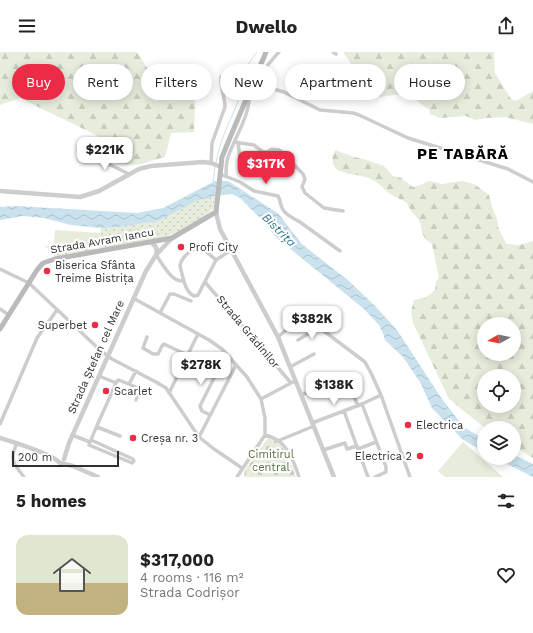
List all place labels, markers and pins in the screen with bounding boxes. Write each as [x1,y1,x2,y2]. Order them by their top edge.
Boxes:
pin: $221K [77,137,133,171]
pin: $317K [238,151,294,185]
place label: Profi City [189,241,239,254]
marker: Profi City [176,242,186,252]
place label: Biserica Sfânta Treime Bistrița [55,259,135,285]
marker: Biserica Sfânta Treime Bistrița [42,266,52,276]
pin: $382K [284,306,340,340]
place label: Superbet [38,319,87,332]
marker: Superbet [90,320,100,330]
pin: $278K [173,352,229,386]
pin: $138K [306,372,362,406]
place label: Scarlet [114,385,152,398]
marker: Scarlet [101,386,111,396]
place label: Electrica [416,419,463,432]
marker: Electrica [403,420,413,430]
place label: Creșa nr. 3 [141,432,198,445]
marker: Creșa nr. 3 [128,433,138,443]
place label: Electrica 2 [355,450,412,463]
marker: Electrica 2 [415,451,425,461]

